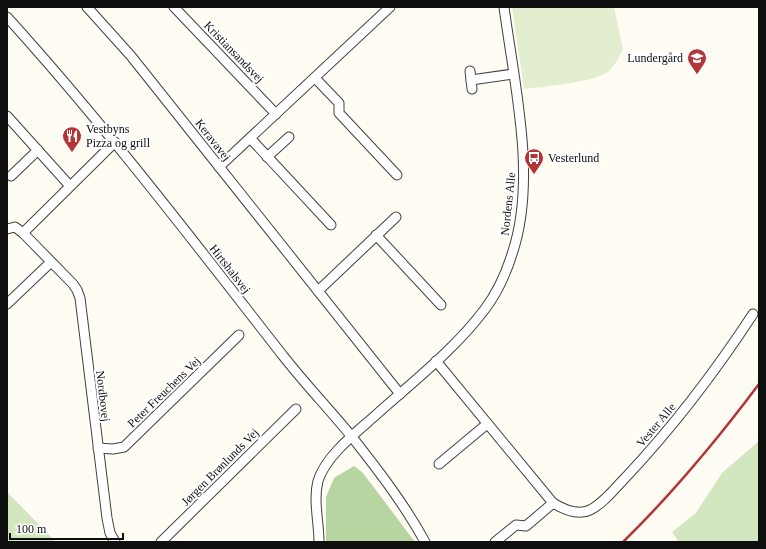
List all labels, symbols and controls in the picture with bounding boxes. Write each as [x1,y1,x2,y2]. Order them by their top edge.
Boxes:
street label: Kristiansandsvej [201,18,267,86]
school or university icon: Lundergård [686,47,708,75]
place label: Lundergård [627,51,683,65]
street label: Keravavej [192,116,234,164]
place label: Vestbyns Pizza og grill [86,122,151,150]
restaurant icon: Vestbyns Pizza og grill [61,125,83,153]
bus stop icon: Vesterlund [523,147,545,175]
place label: Vesterlund [548,151,599,165]
street label: Nordens Alle [498,172,518,236]
street label: Hirtshalsvej [207,242,253,296]
street label: Peter Freuchens Vej [125,354,203,430]
street label: Nordbovej [93,370,113,422]
street label: Vester Alle [634,400,678,450]
street label: Jørgen Brønlunds Vej [178,425,262,509]
scale bar [10,515,123,541]
text: 100 m [16,522,47,536]

